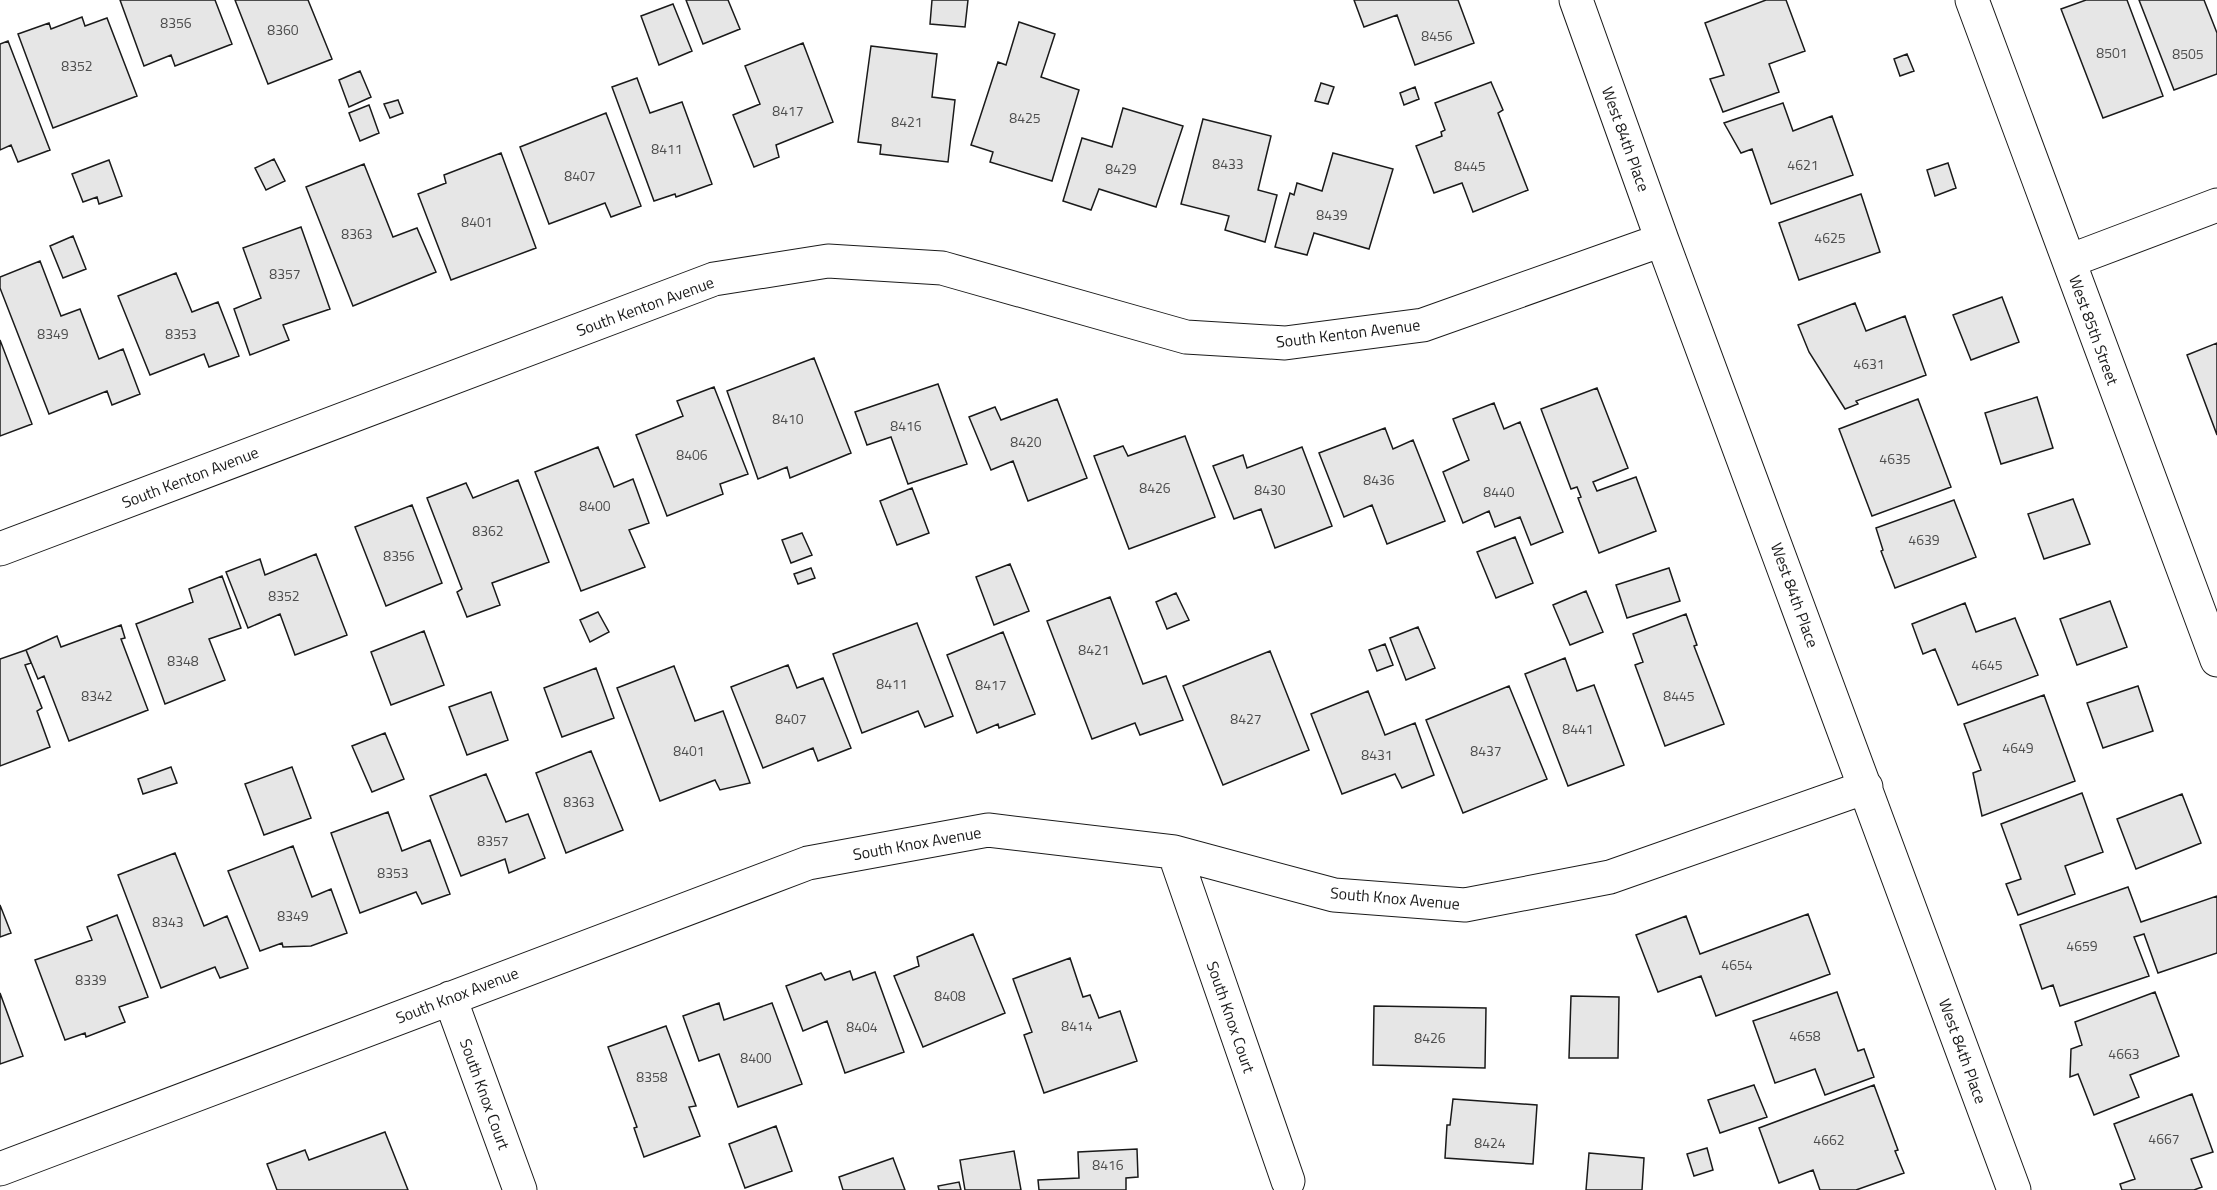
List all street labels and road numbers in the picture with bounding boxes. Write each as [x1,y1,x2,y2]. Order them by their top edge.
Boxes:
street label: West 84th Place [1596,83,1656,195]
street label: South Kenton Avenue [573,270,717,342]
street label: West 85th Street [2063,272,2125,389]
street label: South Kenton Avenue [1275,312,1421,354]
street label: South Kenton Avenue [118,440,262,514]
street label: West 84th Place [1765,539,1825,651]
street label: South Knox Avenue [851,820,983,866]
street label: South Knox Avenue [1329,880,1461,916]
street label: South Knox Court [1201,958,1261,1076]
street label: South Knox Avenue [392,960,522,1030]
street label: West 84th Place [1933,995,1993,1107]
street label: South Knox Court [454,1035,516,1153]

